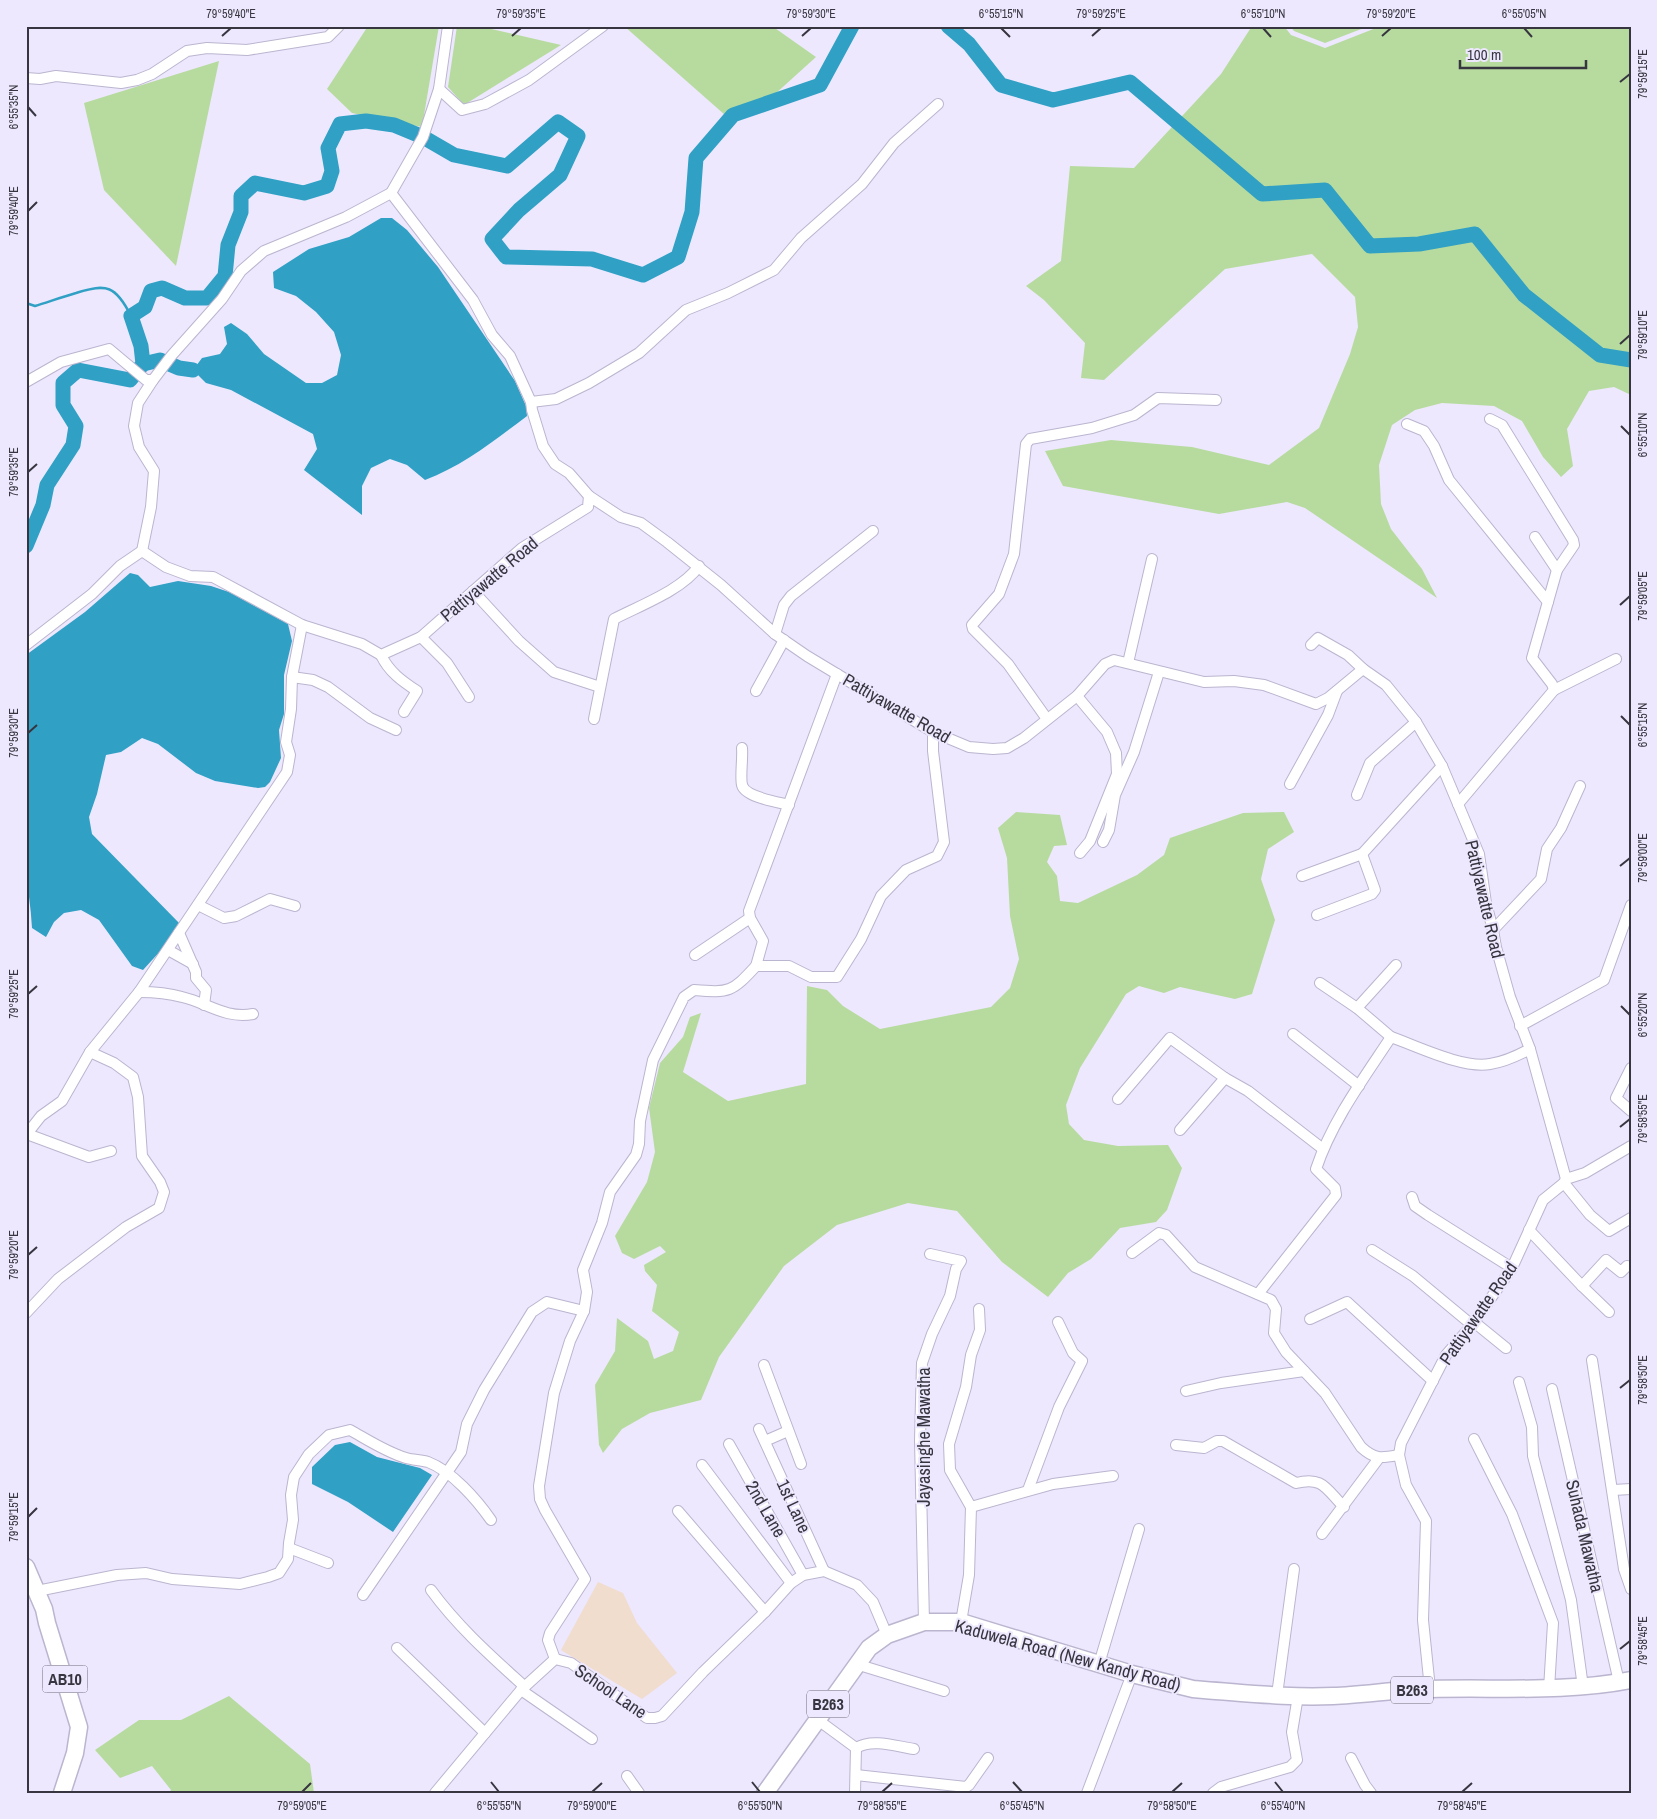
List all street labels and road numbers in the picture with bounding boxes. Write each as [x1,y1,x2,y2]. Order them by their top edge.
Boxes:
street label: Pattiyawatte Road [435,531,543,627]
street label: Pattiyawatte Road [839,667,955,749]
street label: Pattiyawatte Road [1459,837,1511,961]
street label: Pattiyawatte Road [1433,1256,1523,1370]
street label: Jayasinghe Mawatha [911,1367,936,1507]
street label: 1st Lane [771,1475,817,1537]
street label: 2nd Lane [740,1476,792,1542]
street label: Suhada Mawatha [1560,1477,1610,1595]
street label: Kaduwela Road (New Kandy Road) [952,1613,1184,1697]
street label: School Lane [570,1658,652,1724]
road number: AB10 [42,1666,88,1692]
road number: B263 [1391,1676,1433,1704]
road number: B263 [807,1690,849,1718]

